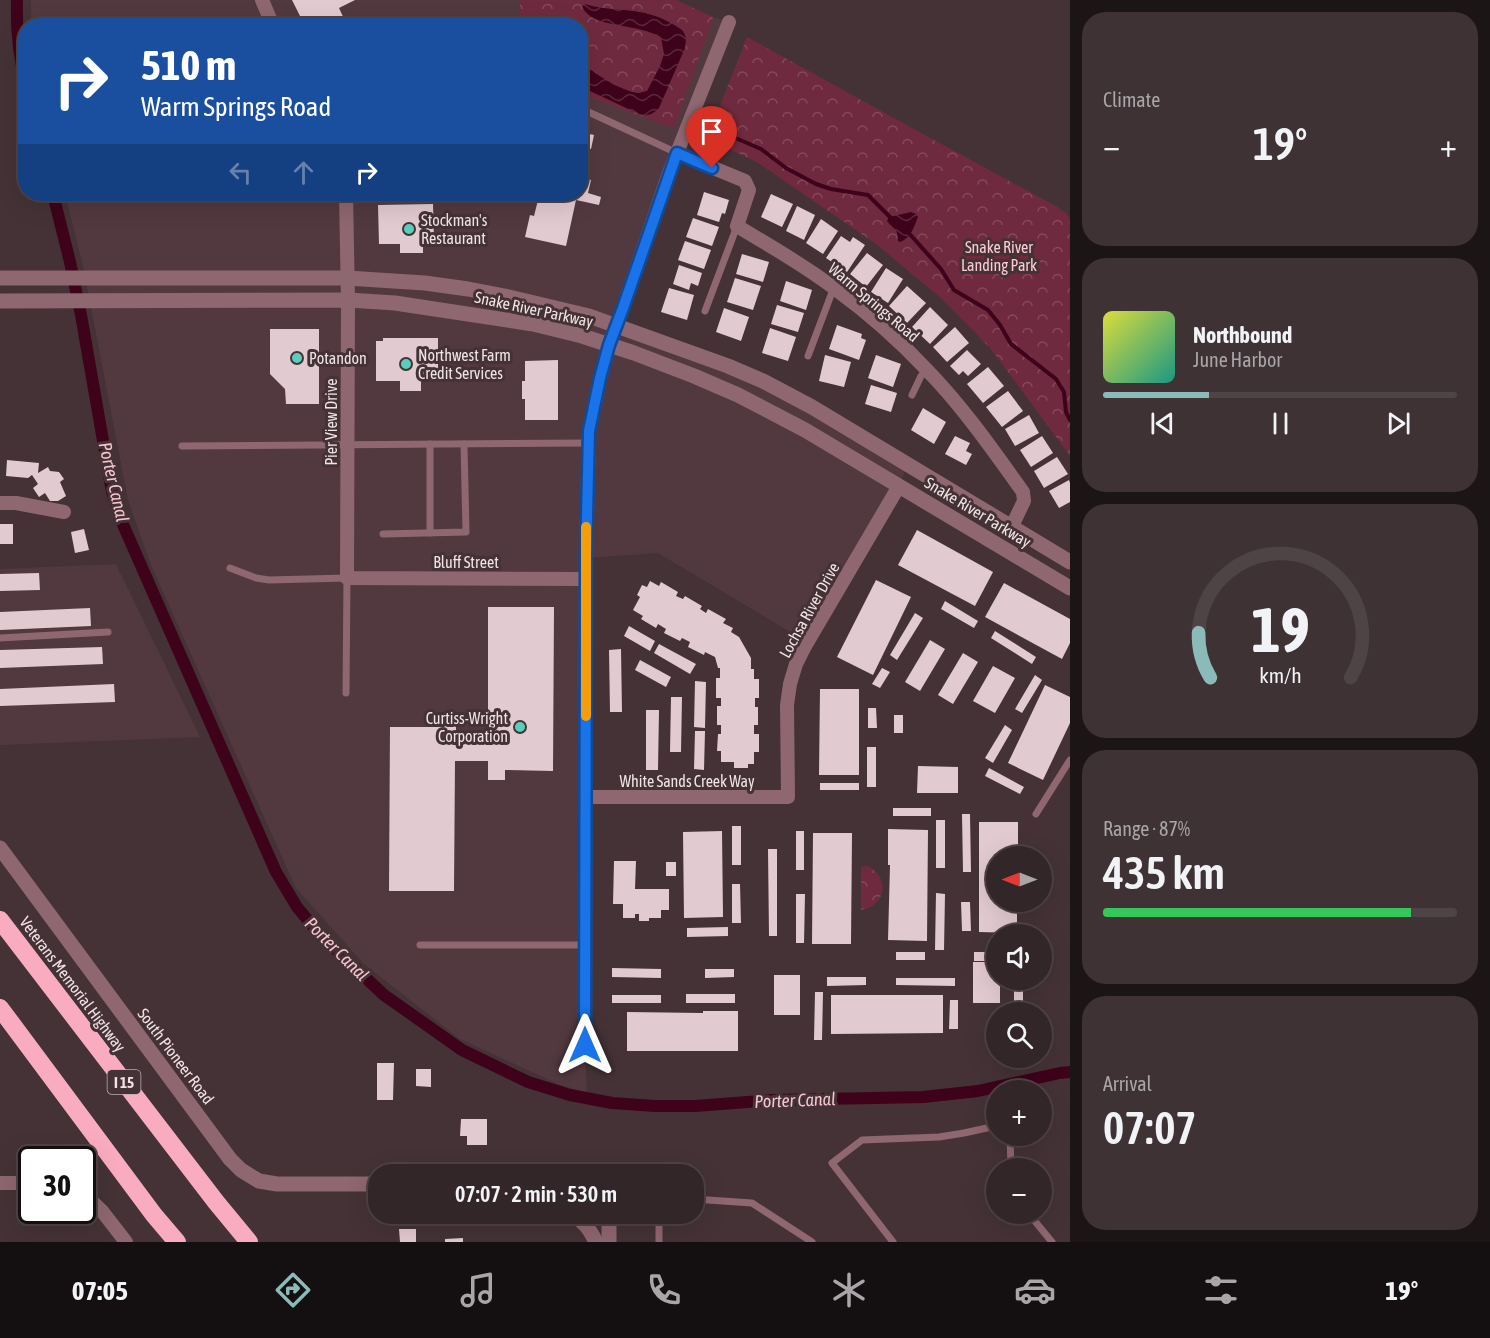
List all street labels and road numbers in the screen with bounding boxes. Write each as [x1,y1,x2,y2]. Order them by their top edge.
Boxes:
street label: Warm Springs Road [824,259,923,346]
street label: Snake River Parkway [473,288,595,331]
street label: Pier View Drive [322,379,340,465]
street label: Snake River Parkway [921,473,1035,552]
street label: Bluff Street [433,553,499,571]
street label: Lochsa River Drive [775,559,843,661]
street label: White Sands Creek Way [619,772,755,791]
street label: Veterans Memorial Highway [16,913,130,1056]
street label: South Pioneer Road [134,1005,218,1107]
road number: I 15 [108,1070,140,1094]

